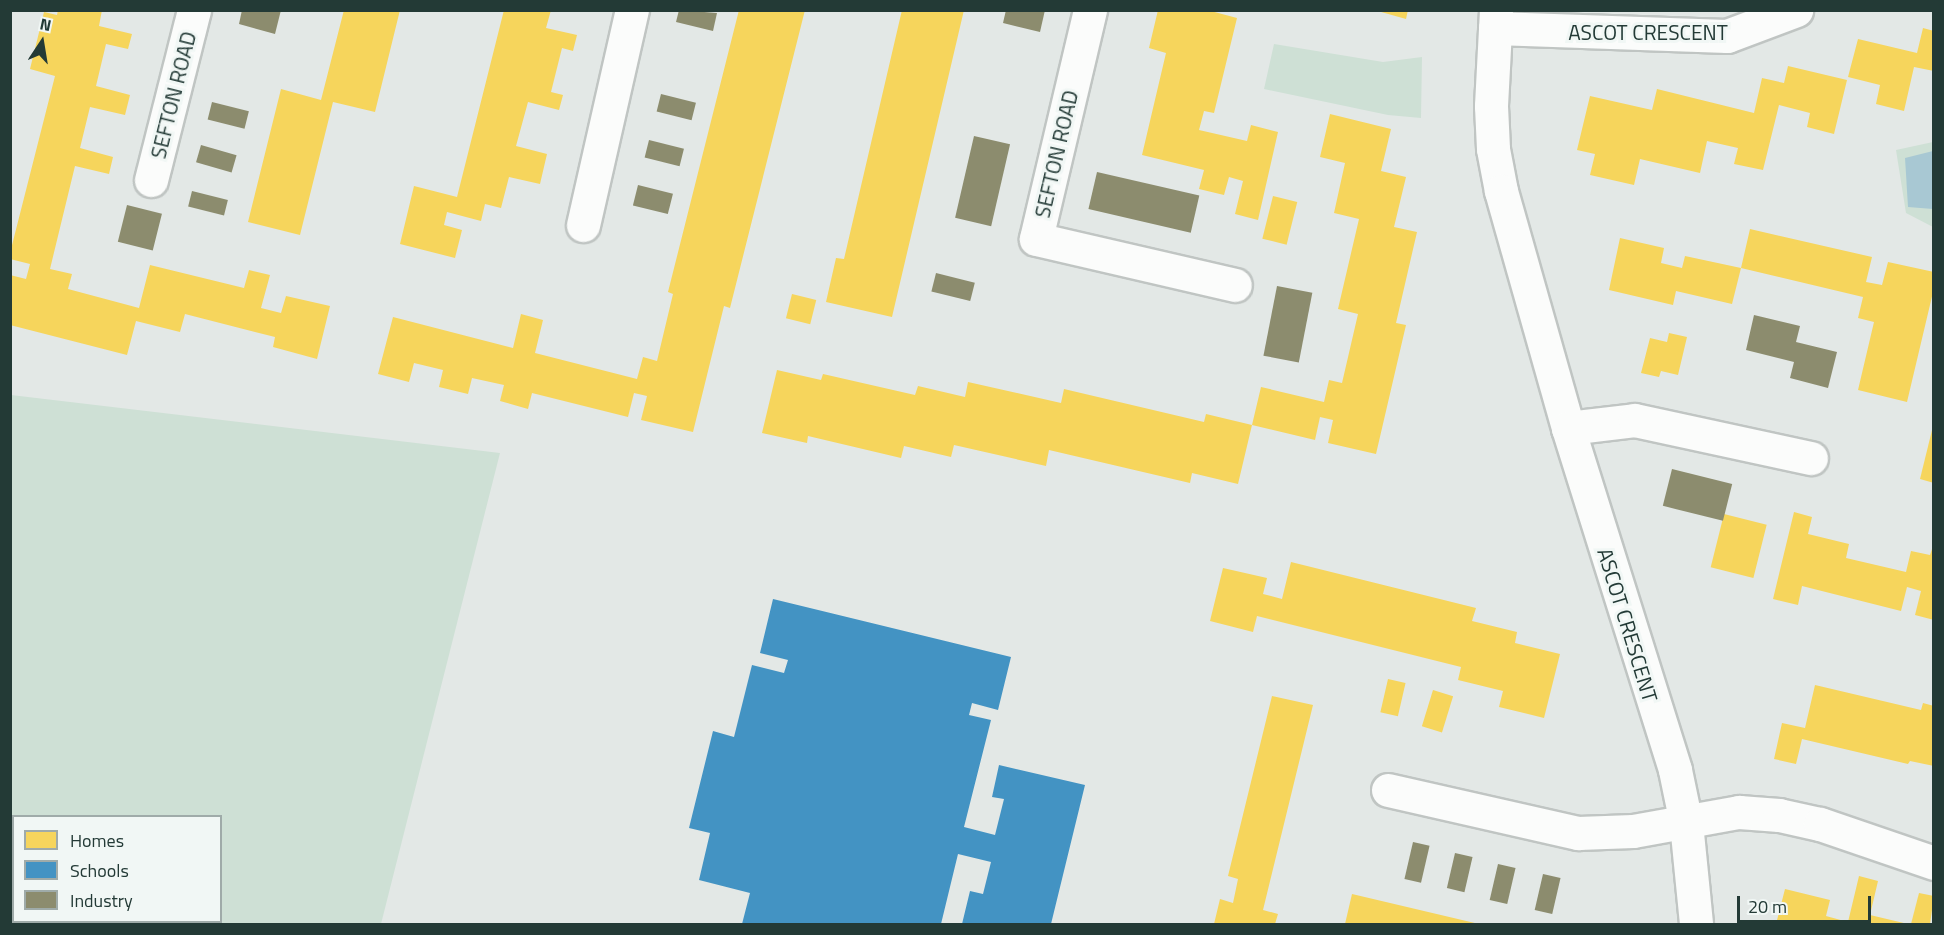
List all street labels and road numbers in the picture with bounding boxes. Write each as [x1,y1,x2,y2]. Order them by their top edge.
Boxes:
street label: ASCOT CRESCENT [1568,19,1728,45]
street label: SEFTON ROAD [145,29,201,161]
street label: SEFTON ROAD [1029,88,1083,220]
street label: ASCOT CRESCENT [1593,545,1663,705]

